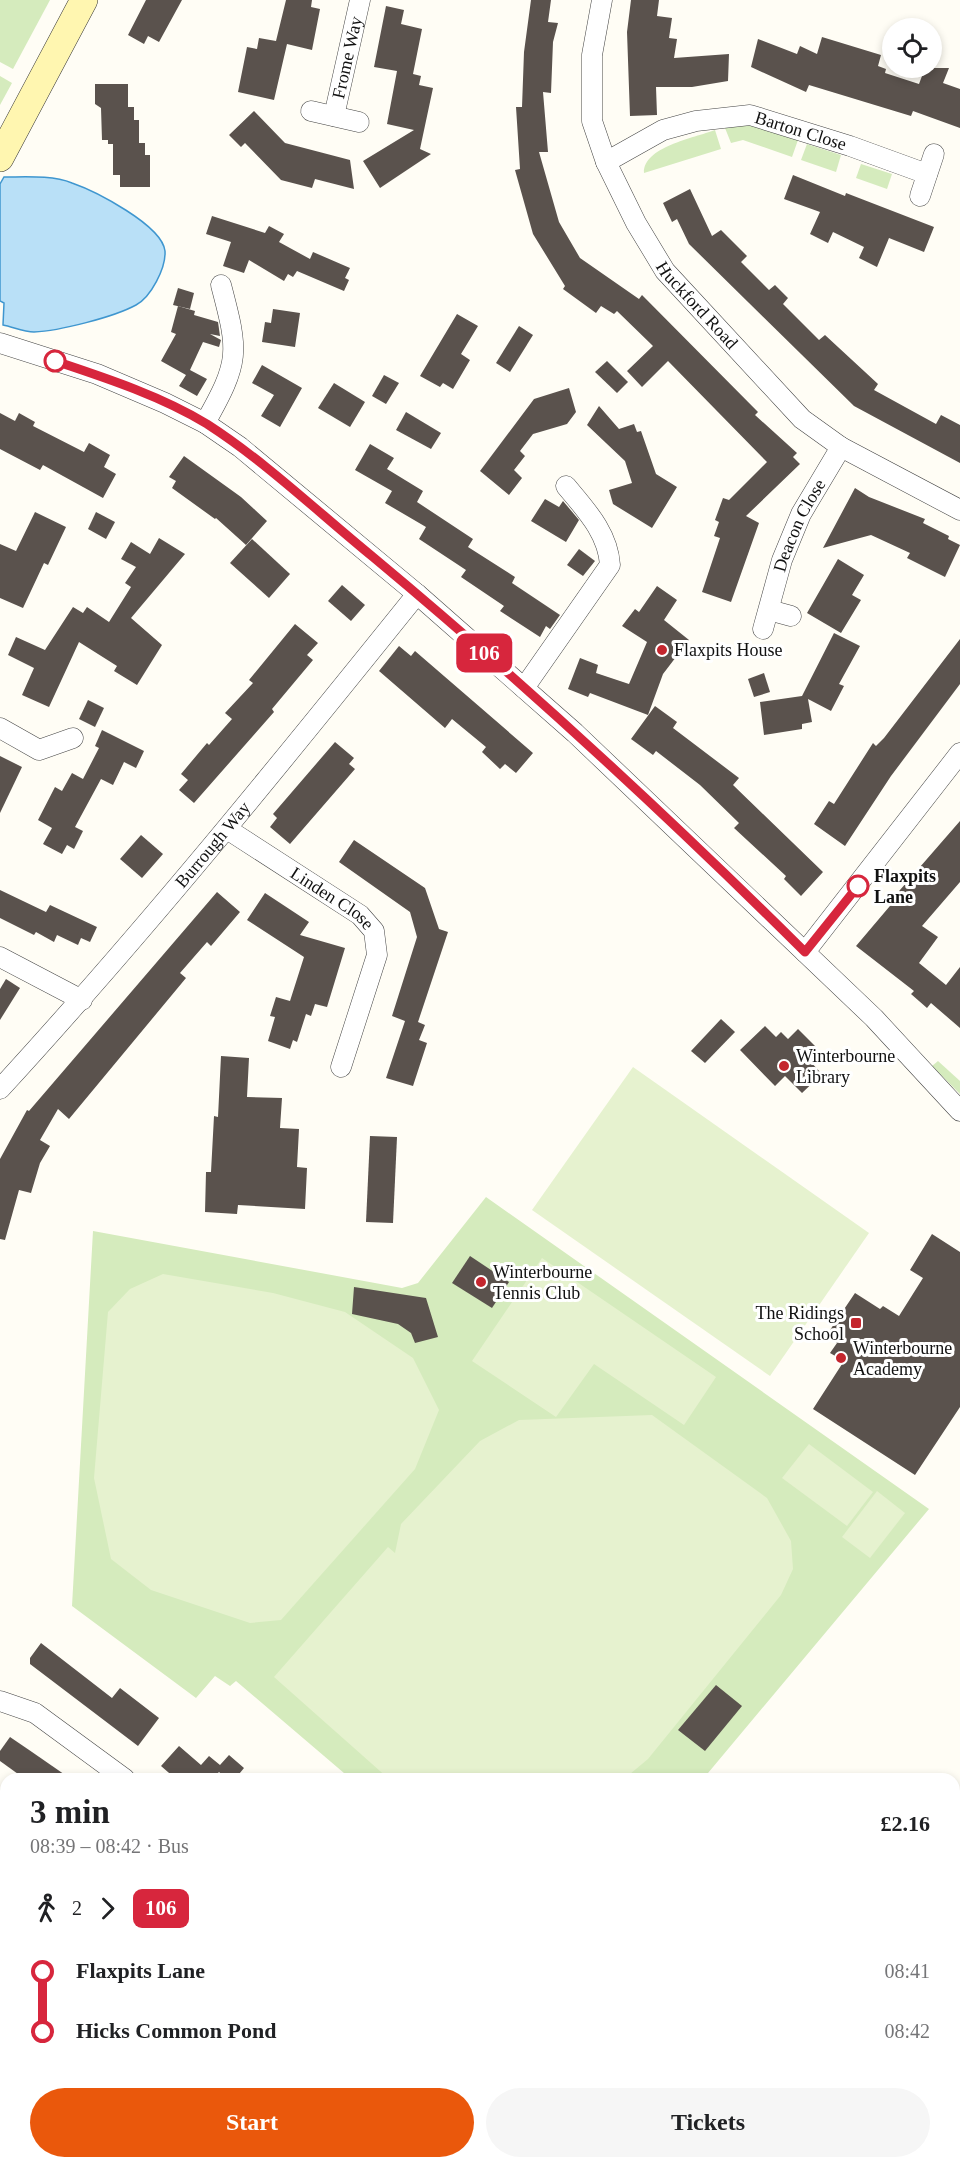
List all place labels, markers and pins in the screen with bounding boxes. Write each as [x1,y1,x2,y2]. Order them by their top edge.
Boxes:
unlabelled marker [44,350,66,372]
place label: Flaxpits House [674,640,783,660]
marker: Flaxpits House [655,643,669,657]
place label: Flaxpits Lane [874,866,936,907]
marker: Flaxpits Lane [847,875,869,897]
place label: Winterbourne Library [796,1046,895,1087]
marker: Winterbourne Library [777,1059,791,1073]
place label: Winterbourne Tennis Club [493,1262,592,1303]
marker: Winterbourne Tennis Club [474,1275,488,1289]
place label: The Ridings School [756,1303,844,1344]
marker: The Ridings School [849,1316,863,1330]
place label: Winterbourne Academy [853,1338,952,1379]
marker: Winterbourne Academy [834,1351,848,1365]

